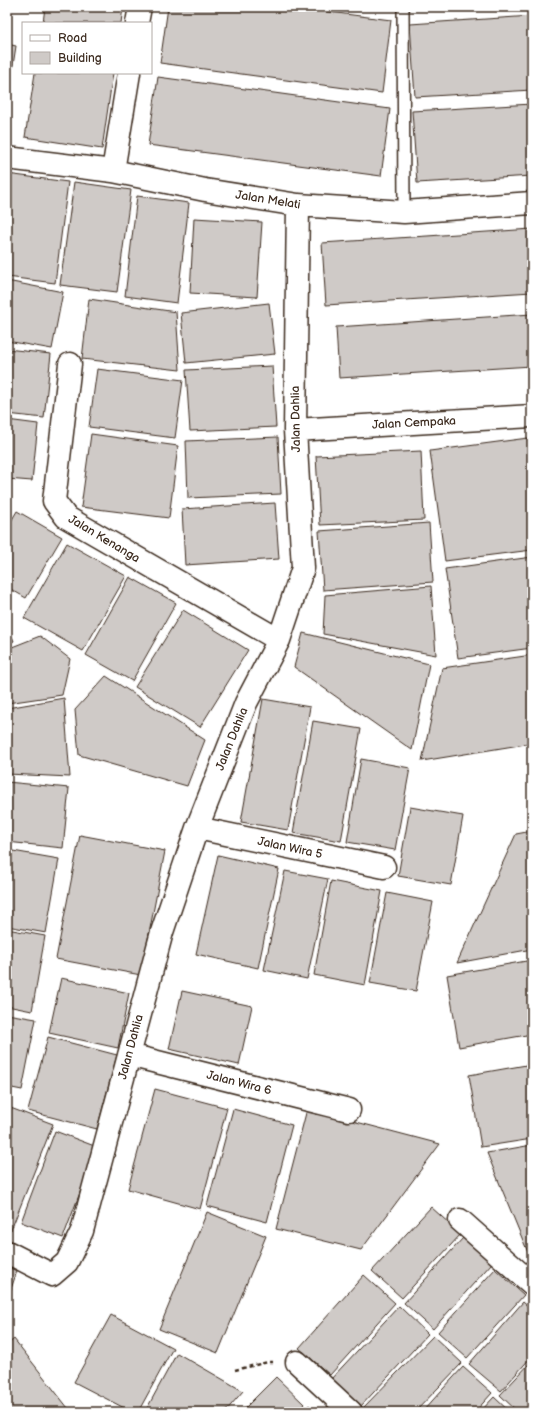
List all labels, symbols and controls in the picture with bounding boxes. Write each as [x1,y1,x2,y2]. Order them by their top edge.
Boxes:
legend [22,22,152,74]
text: Road [58,31,87,46]
text: Building [58,51,102,66]
street label: Jalan Melati [234,187,302,213]
street label: Jalan Dahlia [288,385,304,452]
street label: Jalan Cempaka [372,413,457,433]
street label: Jalan Kenanga [65,512,143,566]
street label: Jalan Dahlia [213,705,251,773]
street label: Jalan Wira 5 [256,834,324,862]
street label: Jalan Dahlia [115,1013,147,1081]
street label: Jalan Wira 6 [205,1068,273,1098]

